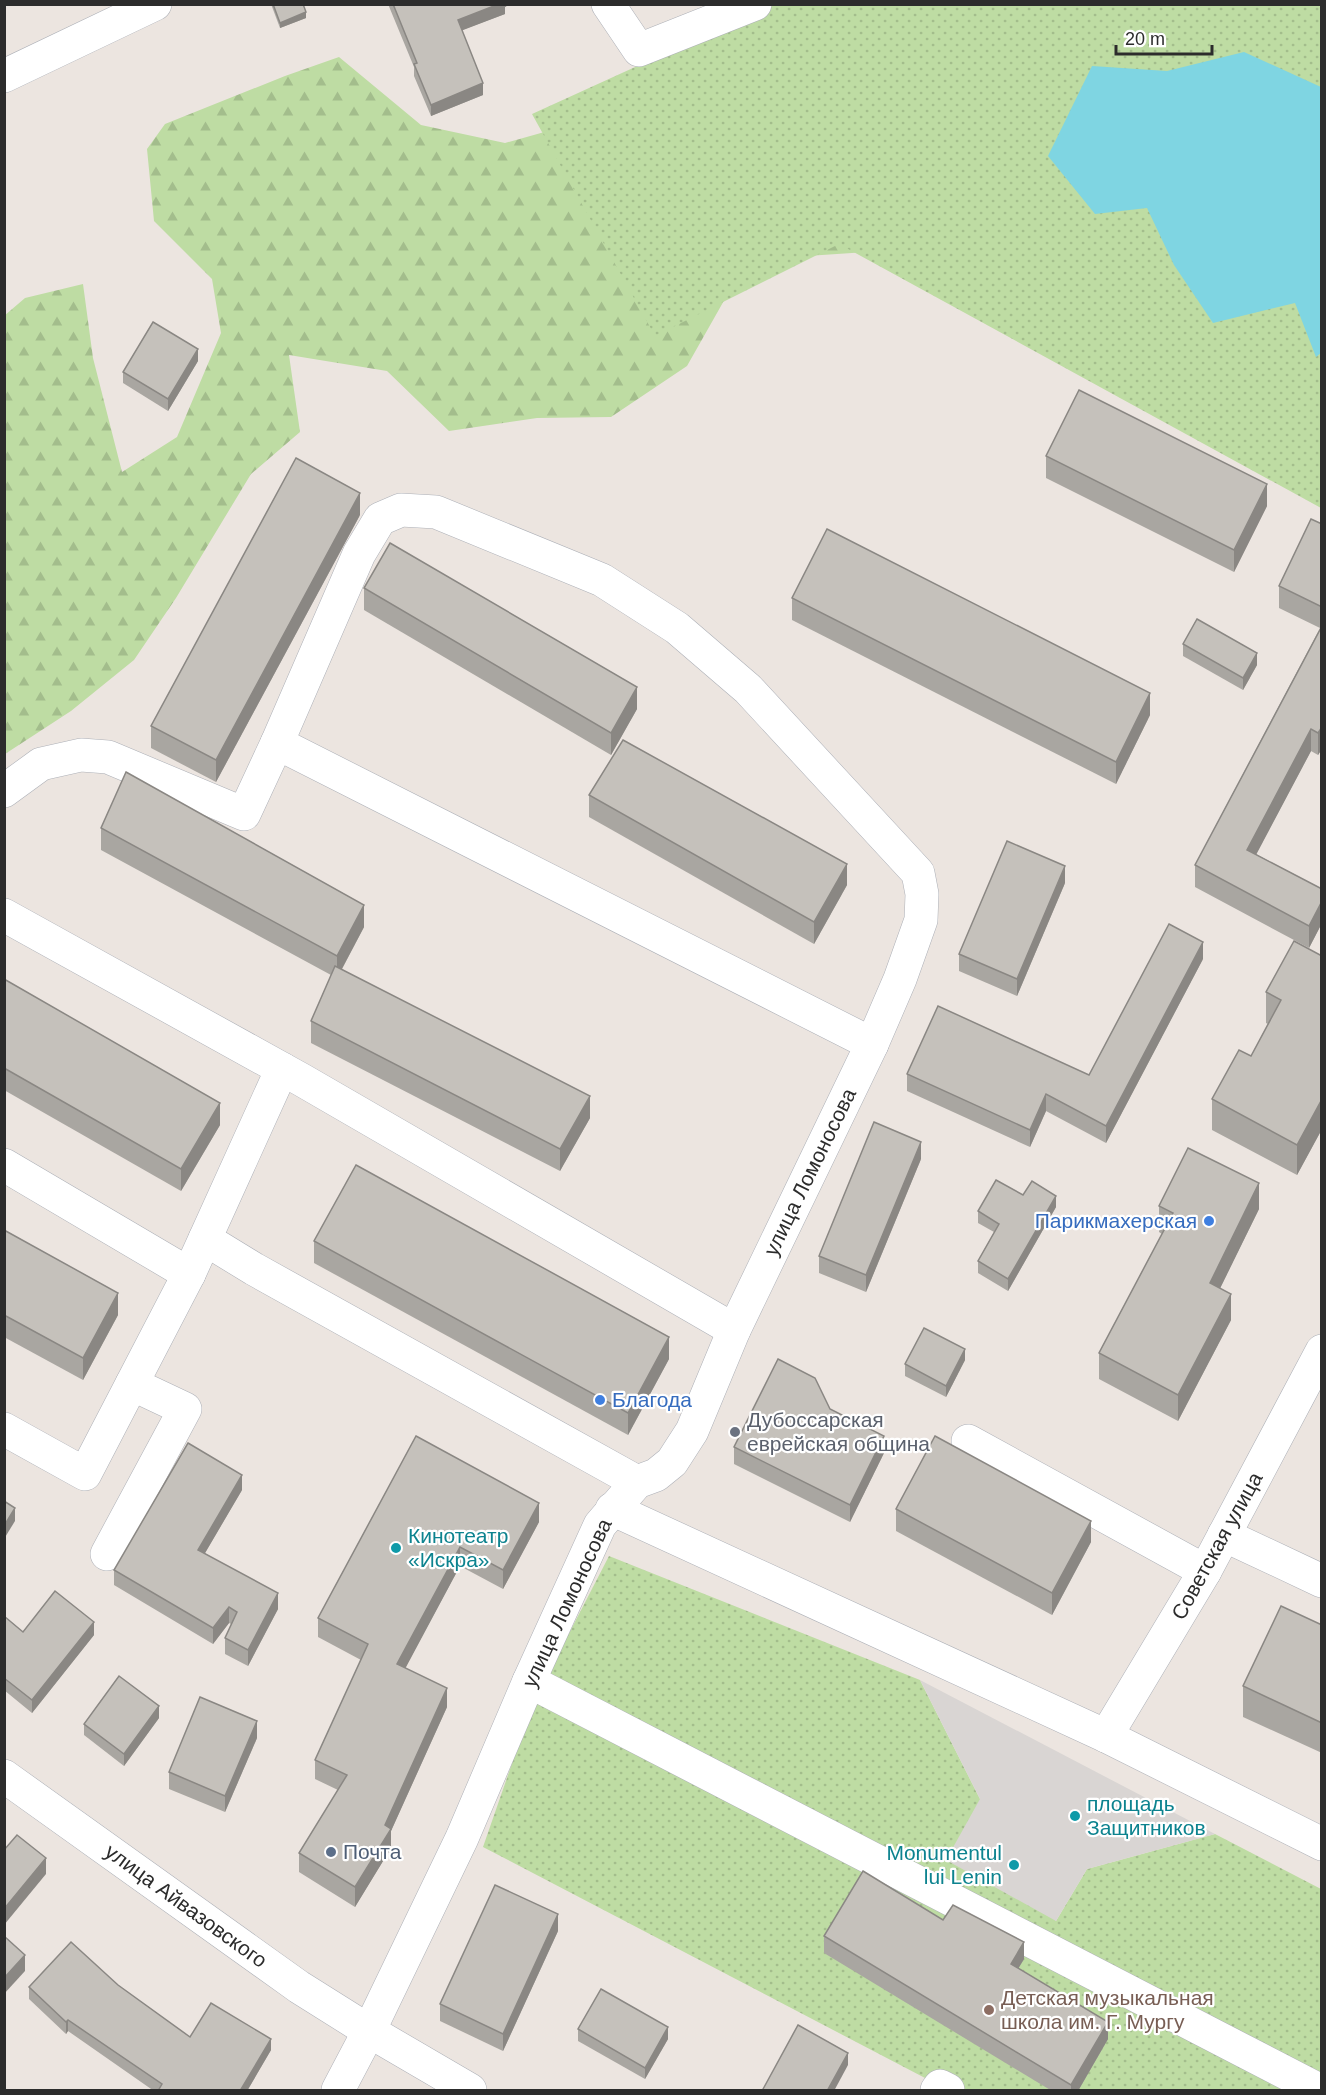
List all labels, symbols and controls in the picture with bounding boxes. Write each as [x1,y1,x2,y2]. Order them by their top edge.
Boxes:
scale bar [1116,18,1212,56]
text: 20 m [1125,29,1165,49]
street label: улица Ломоносова [759,1084,860,1259]
place label: Парикмахерская [1035,1209,1197,1232]
marker: Парикмахерская [1202,1214,1216,1228]
place label: Благода [612,1388,692,1411]
marker: Благода [593,1393,607,1407]
place label: Дубоссарская еврейская община [747,1408,930,1455]
marker: Дубоссарская еврейская община [728,1425,742,1439]
street label: Советская улица [1167,1468,1267,1623]
street label: улица Ломоносова [517,1515,616,1691]
place label: Кинотеатр «Искра» [408,1524,508,1571]
marker: Кинотеатр «Искра» [389,1541,403,1555]
place label: площадь Защитников [1087,1792,1206,1839]
marker: площадь Защитников [1068,1809,1082,1823]
street label: улица Айвазовского [101,1839,272,1972]
place label: Почта [343,1840,402,1863]
place label: Monumentul lui Lenin [886,1841,1002,1888]
marker: Почта [324,1845,338,1859]
marker: Monumentul lui Lenin [1007,1858,1021,1872]
place label: Детская музыкальная школа им. Г. Мургу [1001,1986,1214,2033]
marker: Детская музыкальная школа им. Г. Мургу [982,2003,996,2017]

